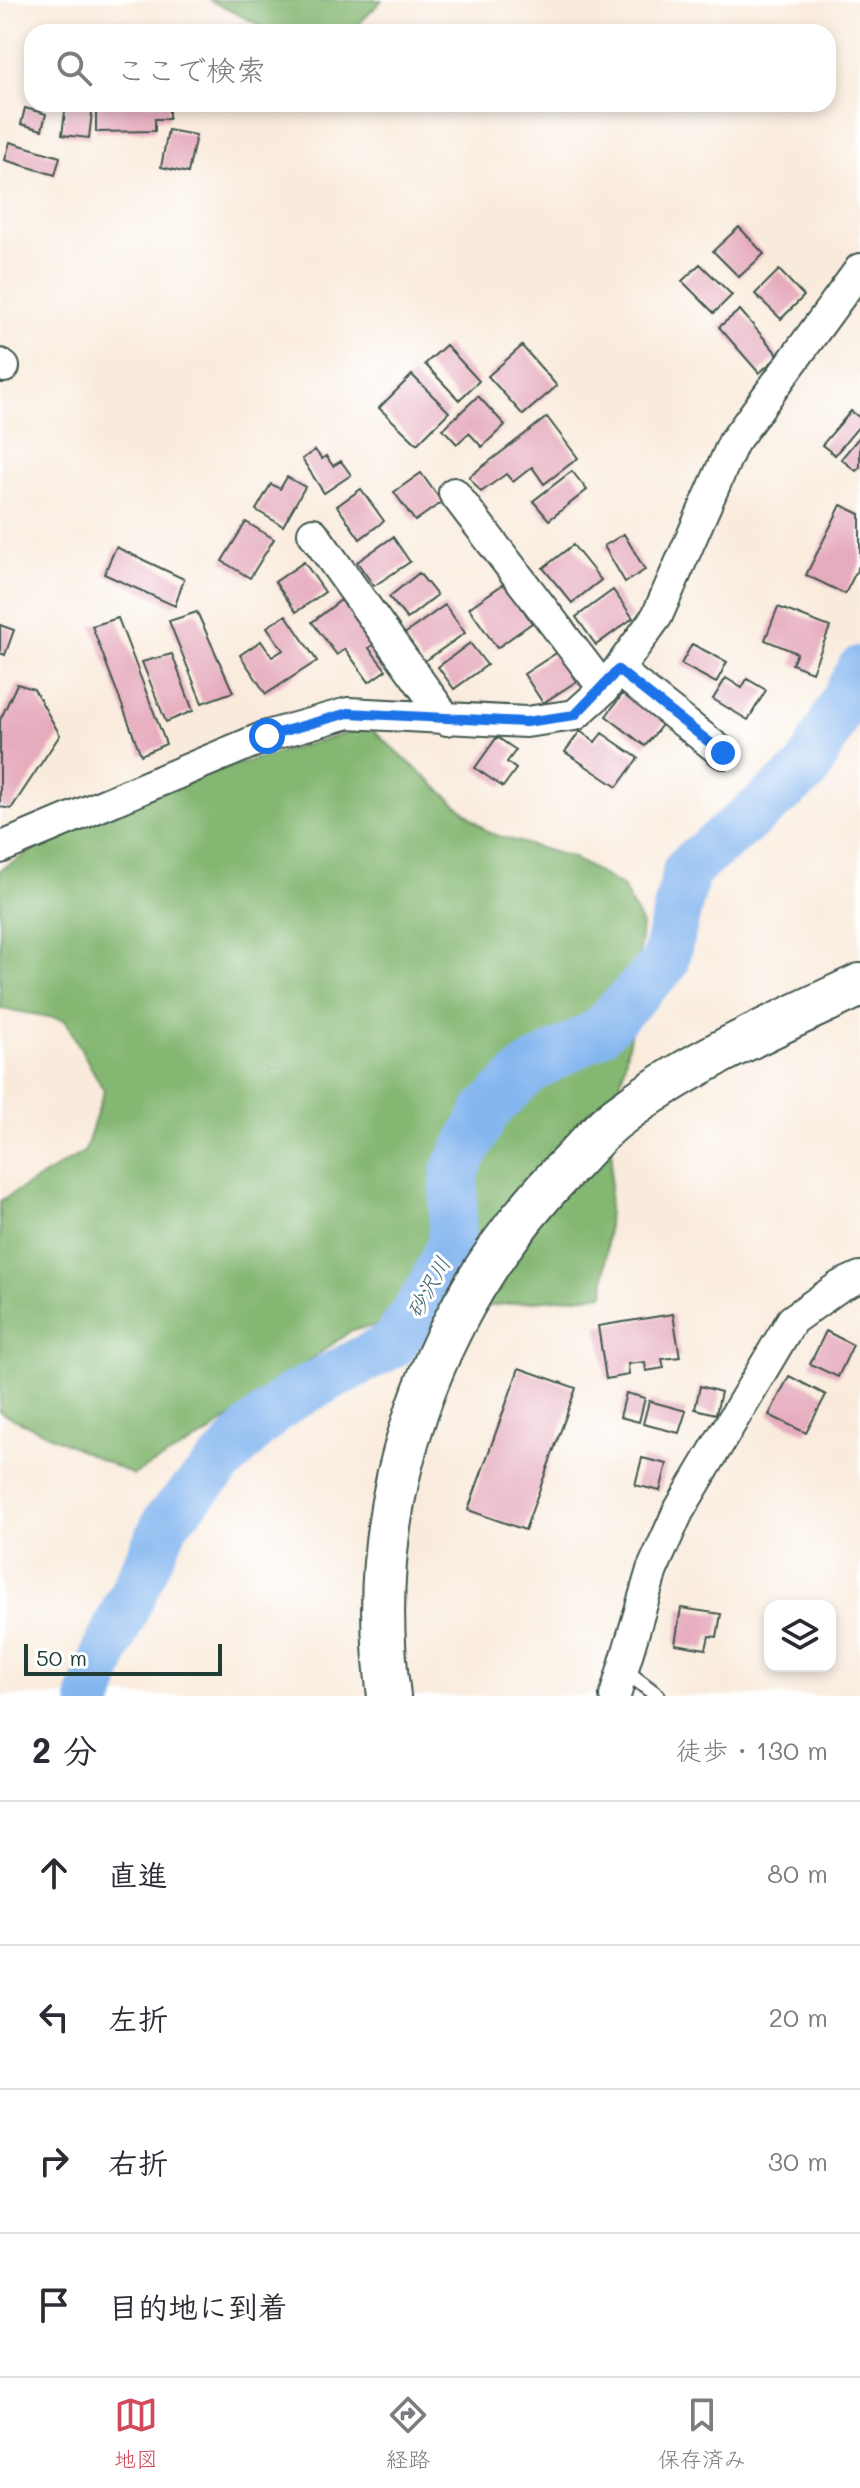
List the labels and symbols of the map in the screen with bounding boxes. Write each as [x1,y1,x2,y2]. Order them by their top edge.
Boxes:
route start [249,718,285,754]
route end [705,735,741,771]
water label: 砂沢川 [399,1251,457,1323]
scale bar [24,1640,222,1676]

